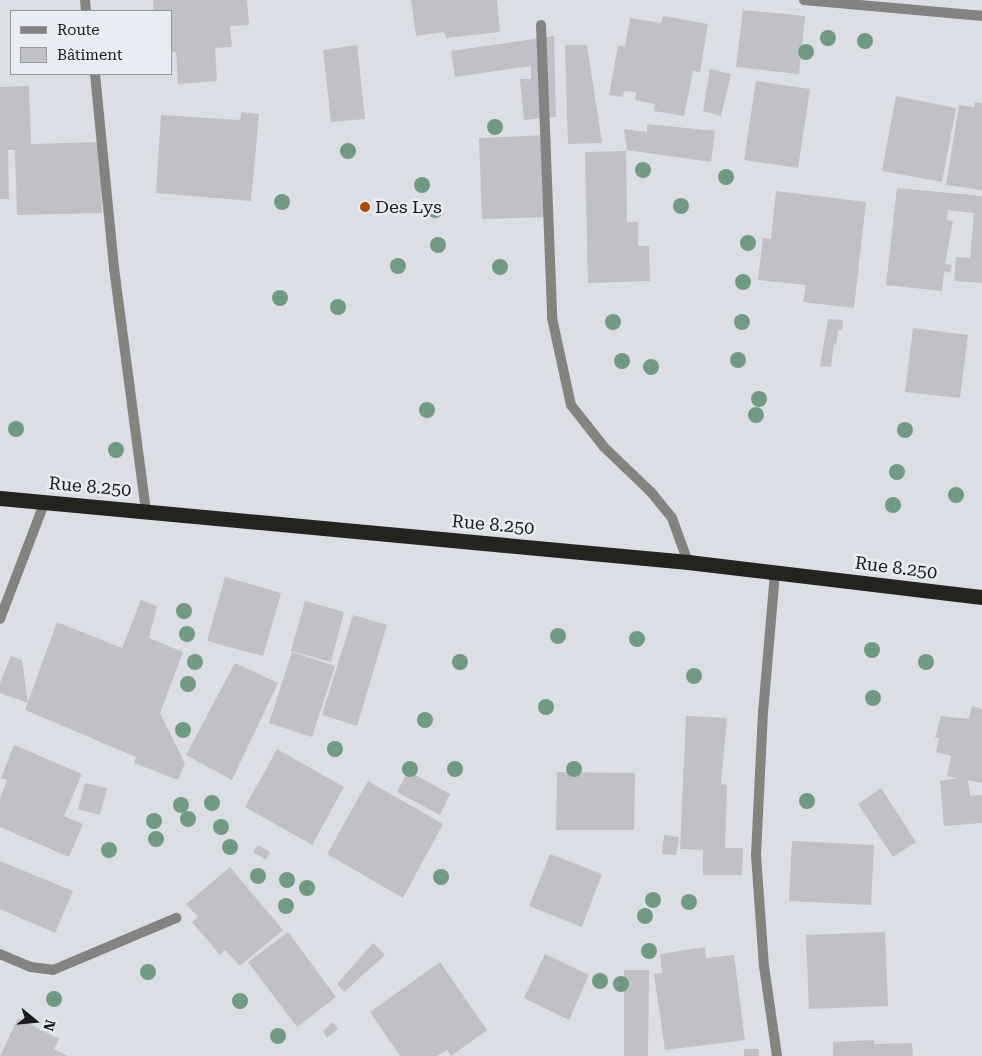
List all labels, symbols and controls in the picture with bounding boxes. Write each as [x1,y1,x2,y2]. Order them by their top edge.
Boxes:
legend [10,10,172,75]
text: Route [57,21,99,39]
text: Bâtiment [57,46,123,64]
place label: Des Lys [375,196,442,218]
marker: Des Lys [359,201,371,213]
street label: Rue 8.250 [48,473,132,501]
street label: Rue 8.250 [451,511,535,539]
street label: Rue 8.250 [854,552,938,584]
north arrow [10,996,60,1046]
text: N [40,1018,59,1033]

